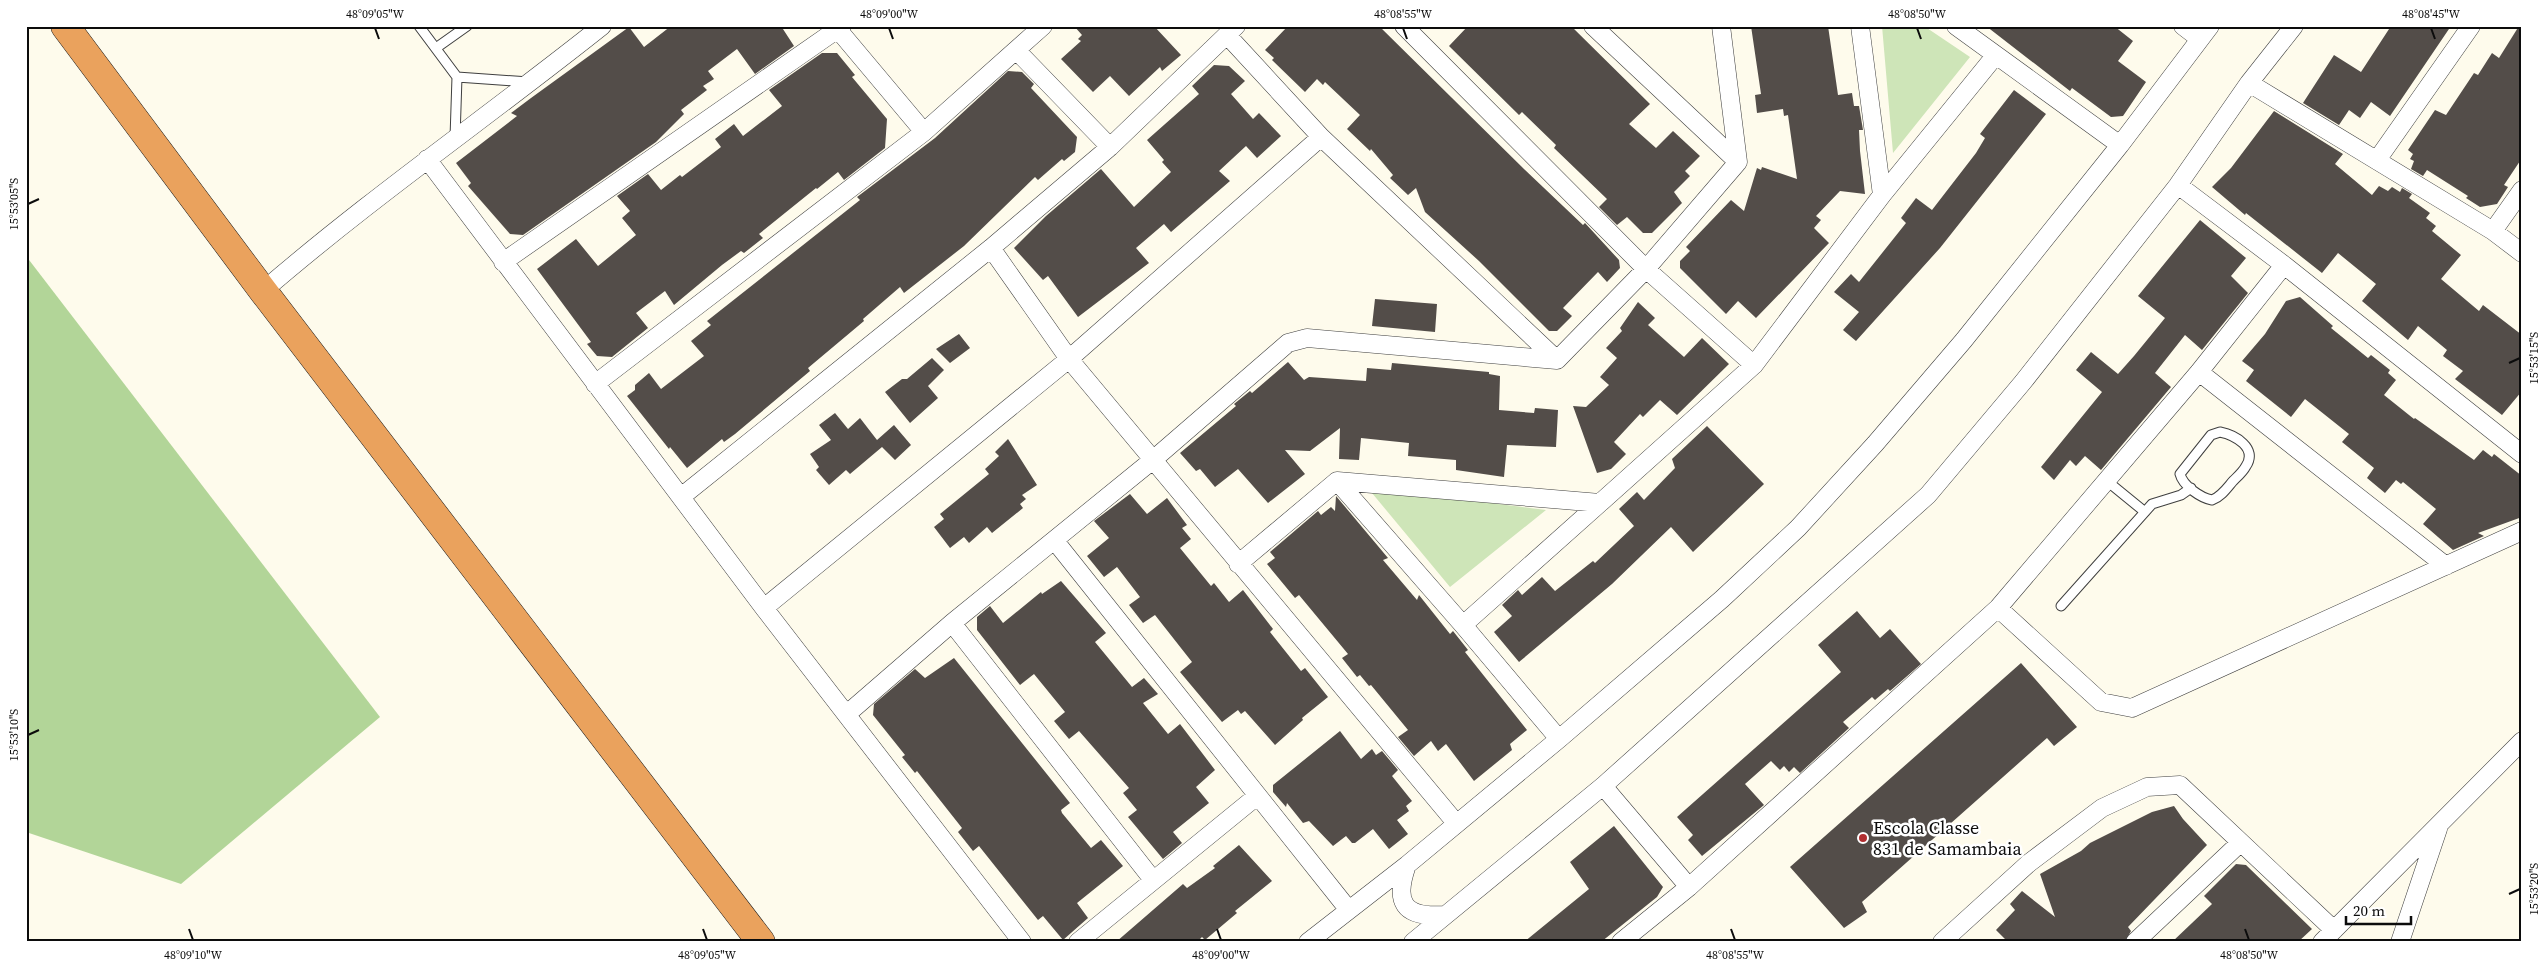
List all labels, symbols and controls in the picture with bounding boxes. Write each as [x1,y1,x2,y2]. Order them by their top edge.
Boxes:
text: 48°09'05"W [346,6,404,22]
text: 48°09'00"W [860,6,918,22]
text: 48°08'55"W [1374,6,1432,22]
text: 48°08'50"W [1888,6,1946,22]
text: 48°08'45"W [2402,6,2460,22]
text: 15°53'05"S [6,178,22,230]
text: 15°53'15"S [2526,332,2542,384]
text: 15°53'10"S [6,709,22,761]
place label: Escola Classe 831 de Samambaia [1873,815,2022,861]
marker: Escola Classe 831 de Samambaia [1857,832,1869,844]
text: 15°53'20"S [2526,863,2542,915]
scale bar [2346,893,2410,925]
text: 20 m [2353,900,2385,921]
text: 48°09'10"W [164,947,222,963]
text: 48°09'05"W [678,947,736,963]
text: 48°09'00"W [1192,947,1250,963]
text: 48°08'55"W [1706,947,1764,963]
text: 48°08'50"W [2220,947,2278,963]

